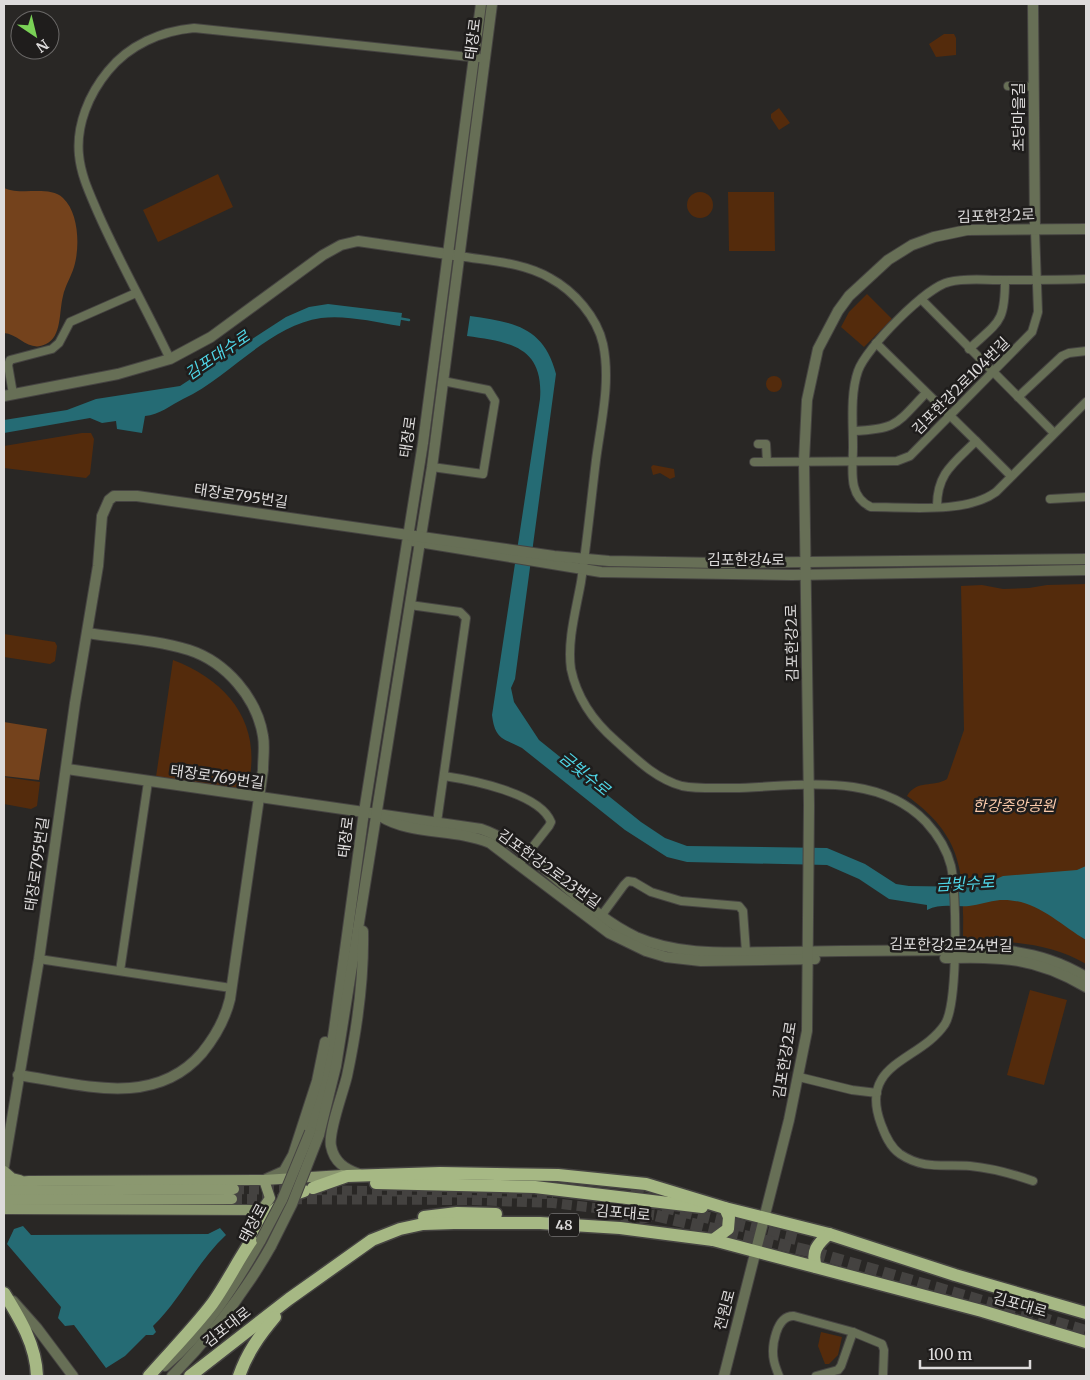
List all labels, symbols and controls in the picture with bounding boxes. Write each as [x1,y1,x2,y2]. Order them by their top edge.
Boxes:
north arrow [10,10,60,60]
street label: 태장로 [461,17,484,61]
text: N [33,35,52,56]
street label: 초당마을길 [1009,82,1028,152]
street label: 김포한강2로 [957,205,1035,226]
water label: 김포대수로 [181,325,254,384]
street label: 김포한강2로104번길 [908,333,1013,438]
street label: 태장로 [395,415,420,459]
street label: 태장로795번길 [193,479,289,512]
street label: 김포한강4로 [707,550,785,569]
street label: 김포한강2로 [781,604,802,682]
water label: 금빛수로 [556,747,615,800]
street label: 태장로769번길 [169,761,265,792]
park label: 한강중앙공원 [973,796,1057,815]
street label: 태장로 [334,815,357,859]
street label: 태장로795번길 [20,816,53,912]
street label: 김포한강2로23번길 [494,825,604,912]
water label: 금빛수로 [935,871,996,895]
street label: 김포한강2로24번길 [889,934,1013,955]
street label: 김포한강2로 [769,1020,800,1100]
street label: 태장로 [234,1200,271,1246]
street label: 김포대로 [595,1201,651,1224]
road number: 48 [549,1214,579,1236]
street label: 전원로 [710,1287,739,1332]
street label: 김포대로 [991,1288,1049,1321]
street label: 김포대로 [199,1302,254,1351]
scale bar [920,1338,1030,1370]
text: 100 m [928,1345,972,1364]

